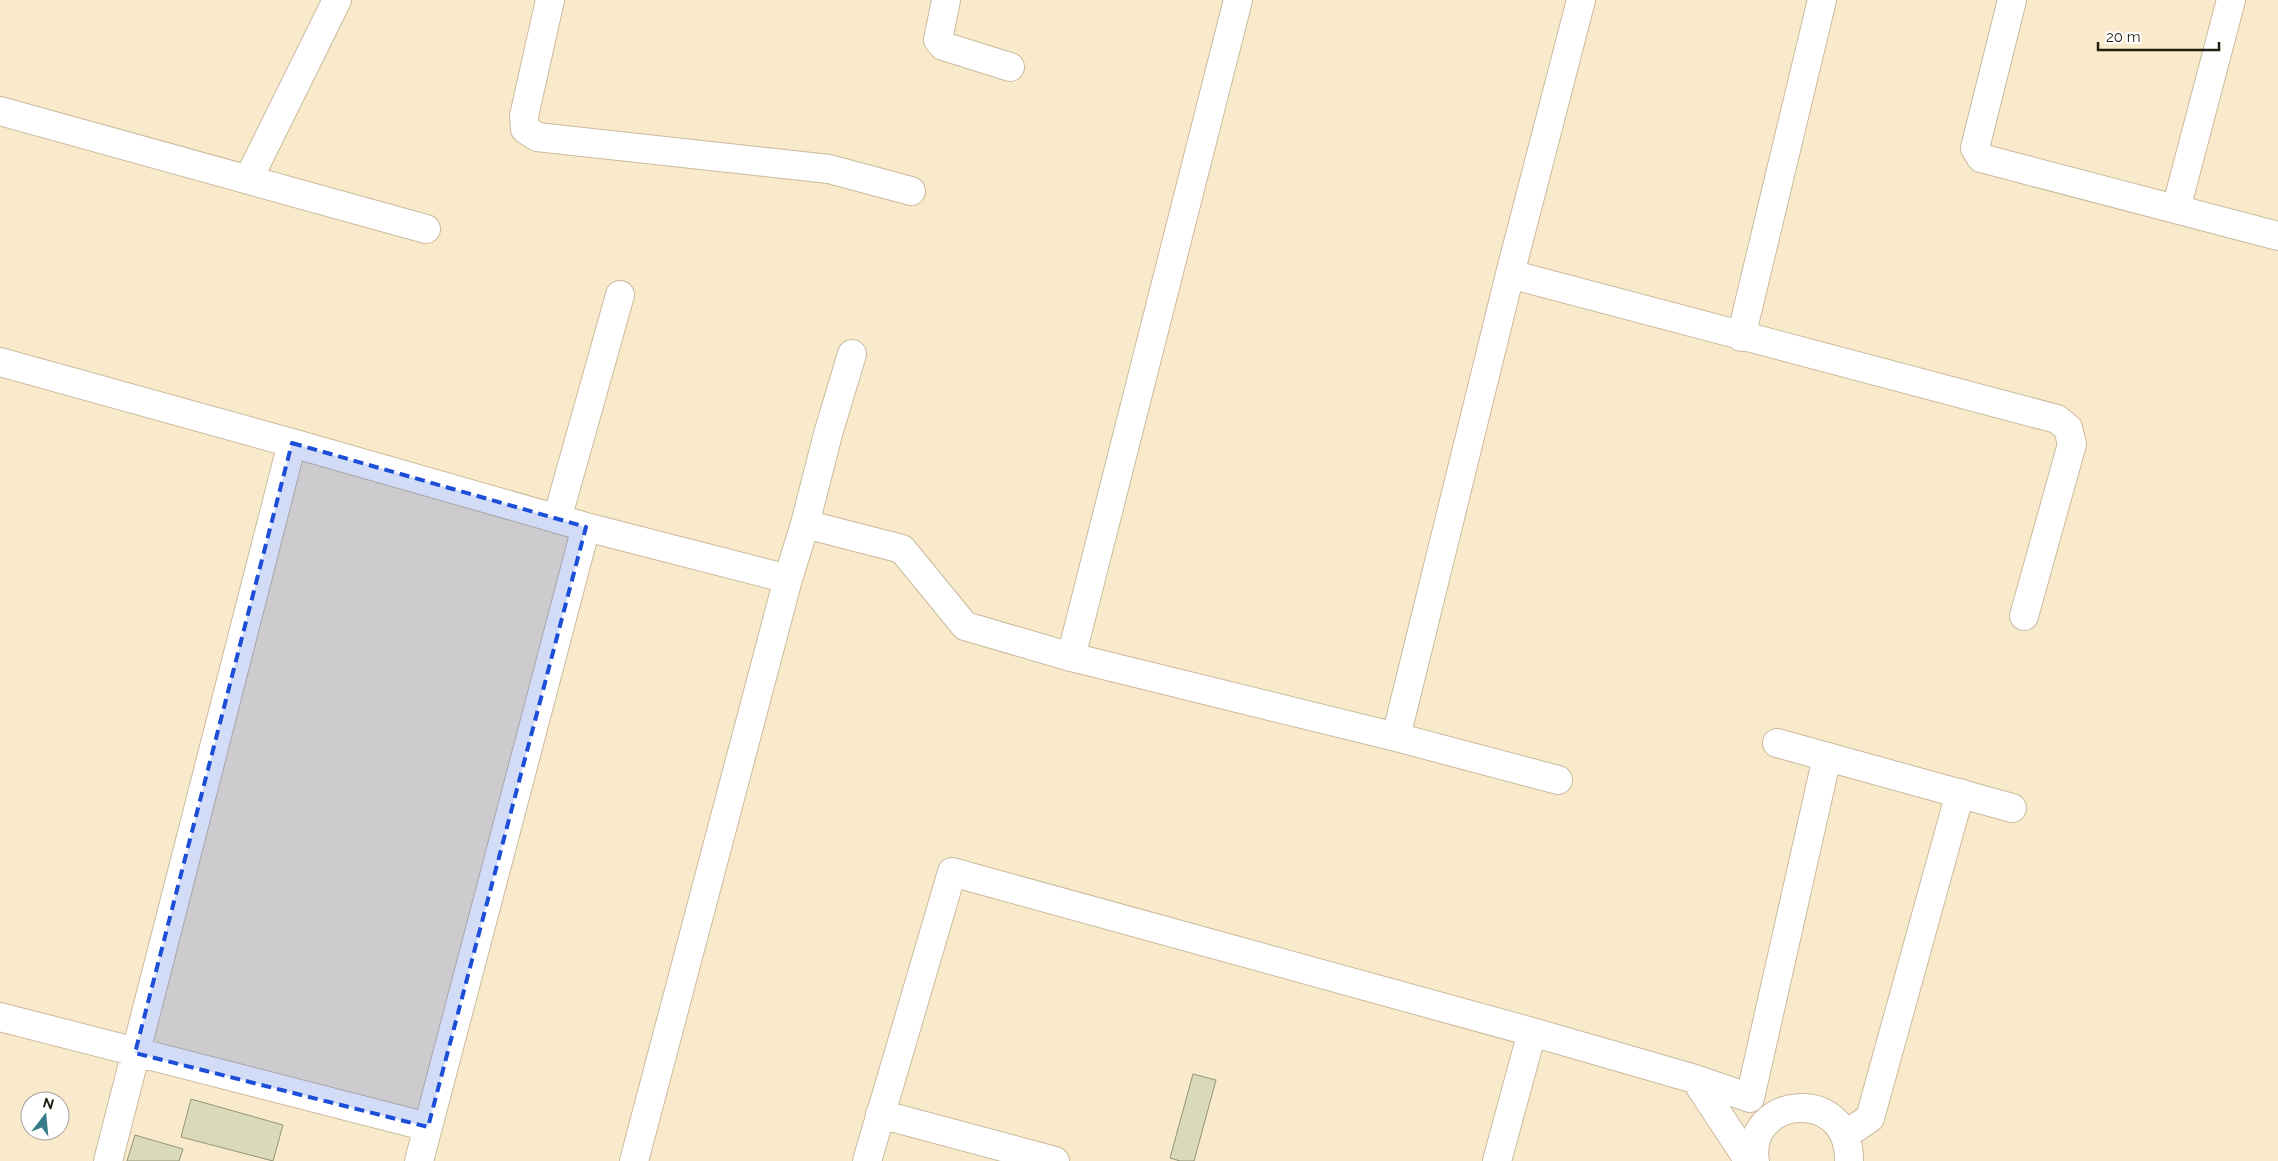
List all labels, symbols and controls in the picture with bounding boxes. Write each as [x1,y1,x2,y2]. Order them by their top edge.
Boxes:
scale bar [2098,20,2219,52]
text: 20 m [2106,28,2141,46]
north arrow [20,1091,70,1141]
text: N [41,1094,56,1113]

